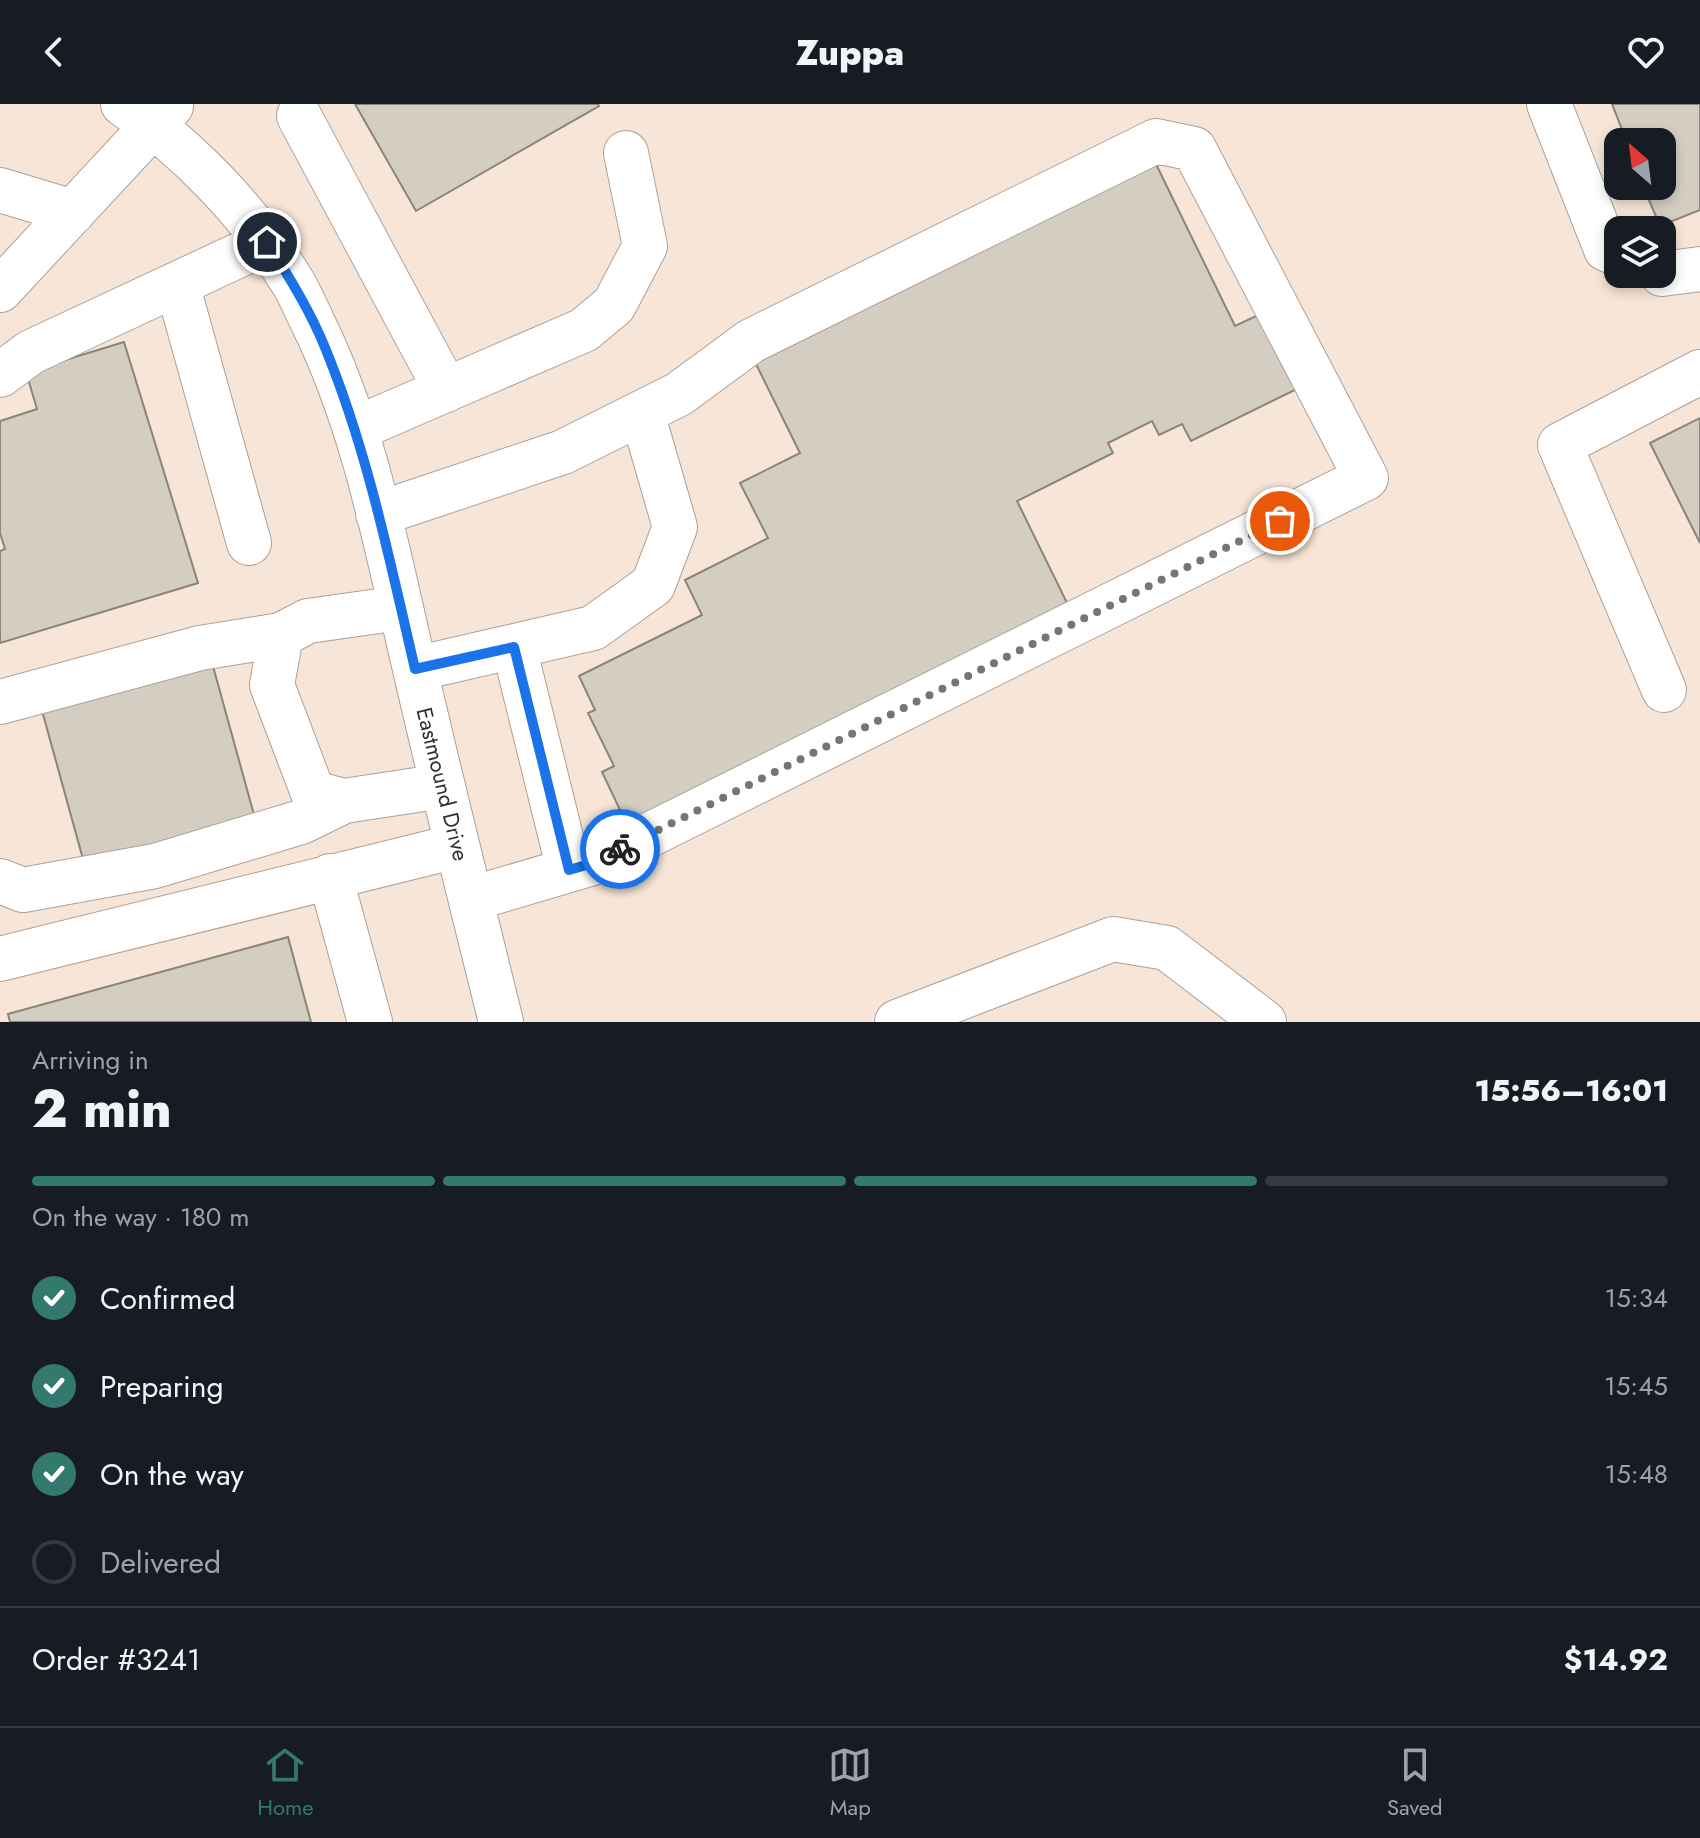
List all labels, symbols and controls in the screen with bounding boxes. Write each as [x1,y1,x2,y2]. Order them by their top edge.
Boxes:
text: Zuppa [796,26,904,78]
icon: back [32,30,76,74]
icon: heart [1624,30,1668,74]
north arrow [1604,128,1676,200]
map controls [1604,128,1676,288]
pin [233,208,301,276]
button: layers [1604,216,1676,288]
icon: home [245,220,289,264]
pin [1246,487,1314,555]
icon: bag [1258,499,1302,543]
street label: Eastmound Drive [408,704,478,864]
courier [580,809,660,889]
icon: bike [598,827,642,871]
text: Arriving in [32,1041,149,1079]
text: 15:56–16:01 [1475,1069,1668,1112]
text: 2 min [32,1071,172,1147]
text: On the way · 180 m [32,1198,250,1236]
icon: check [32,1276,76,1320]
text: Confirmed [100,1277,235,1320]
text: 15:34 [1604,1279,1668,1317]
icon: check [32,1364,76,1408]
text: Preparing [100,1365,224,1408]
text: 15:45 [1604,1367,1668,1405]
icon: check [32,1452,76,1496]
text: On the way [100,1453,244,1496]
text: 15:48 [1604,1455,1668,1493]
text: Delivered [100,1541,221,1584]
text: Order #3241 [32,1638,200,1681]
text: $14.92 [1564,1638,1668,1681]
tab: Home [257,1743,314,1823]
tab: Map [828,1743,872,1823]
tab: Saved [1387,1743,1443,1823]

